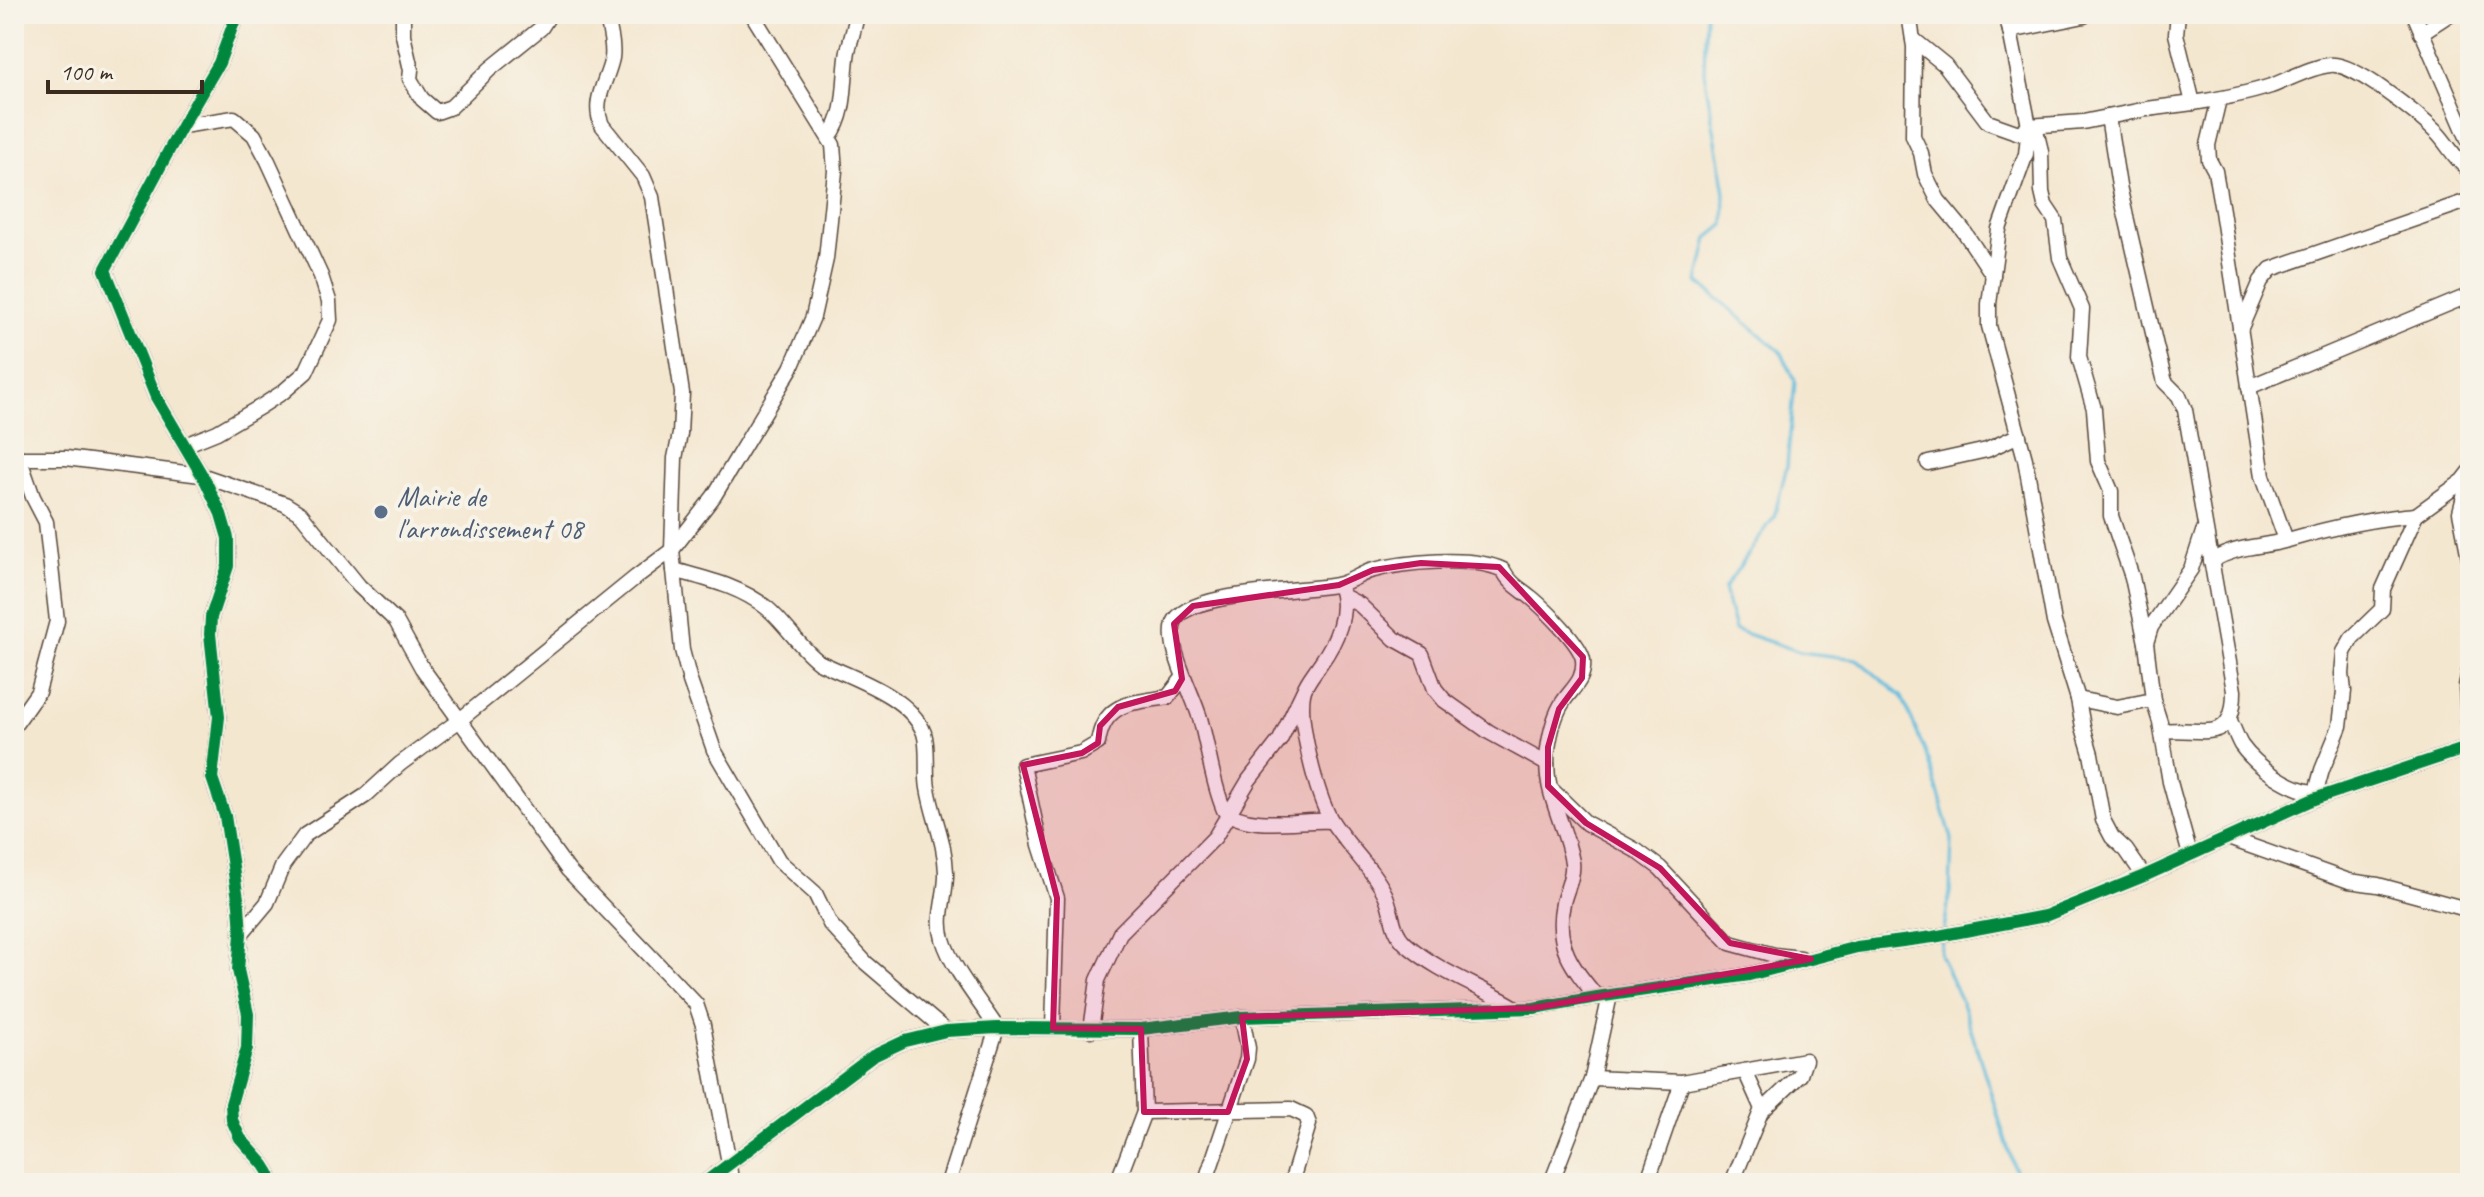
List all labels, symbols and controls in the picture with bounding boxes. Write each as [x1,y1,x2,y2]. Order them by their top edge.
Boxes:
scale bar [48,44,202,94]
text: 100 m [60,57,114,87]
place label: Mairie de l'arrondissement 08 [397,479,585,546]
marker: Mairie de l'arrondissement 08 [372,503,390,521]

